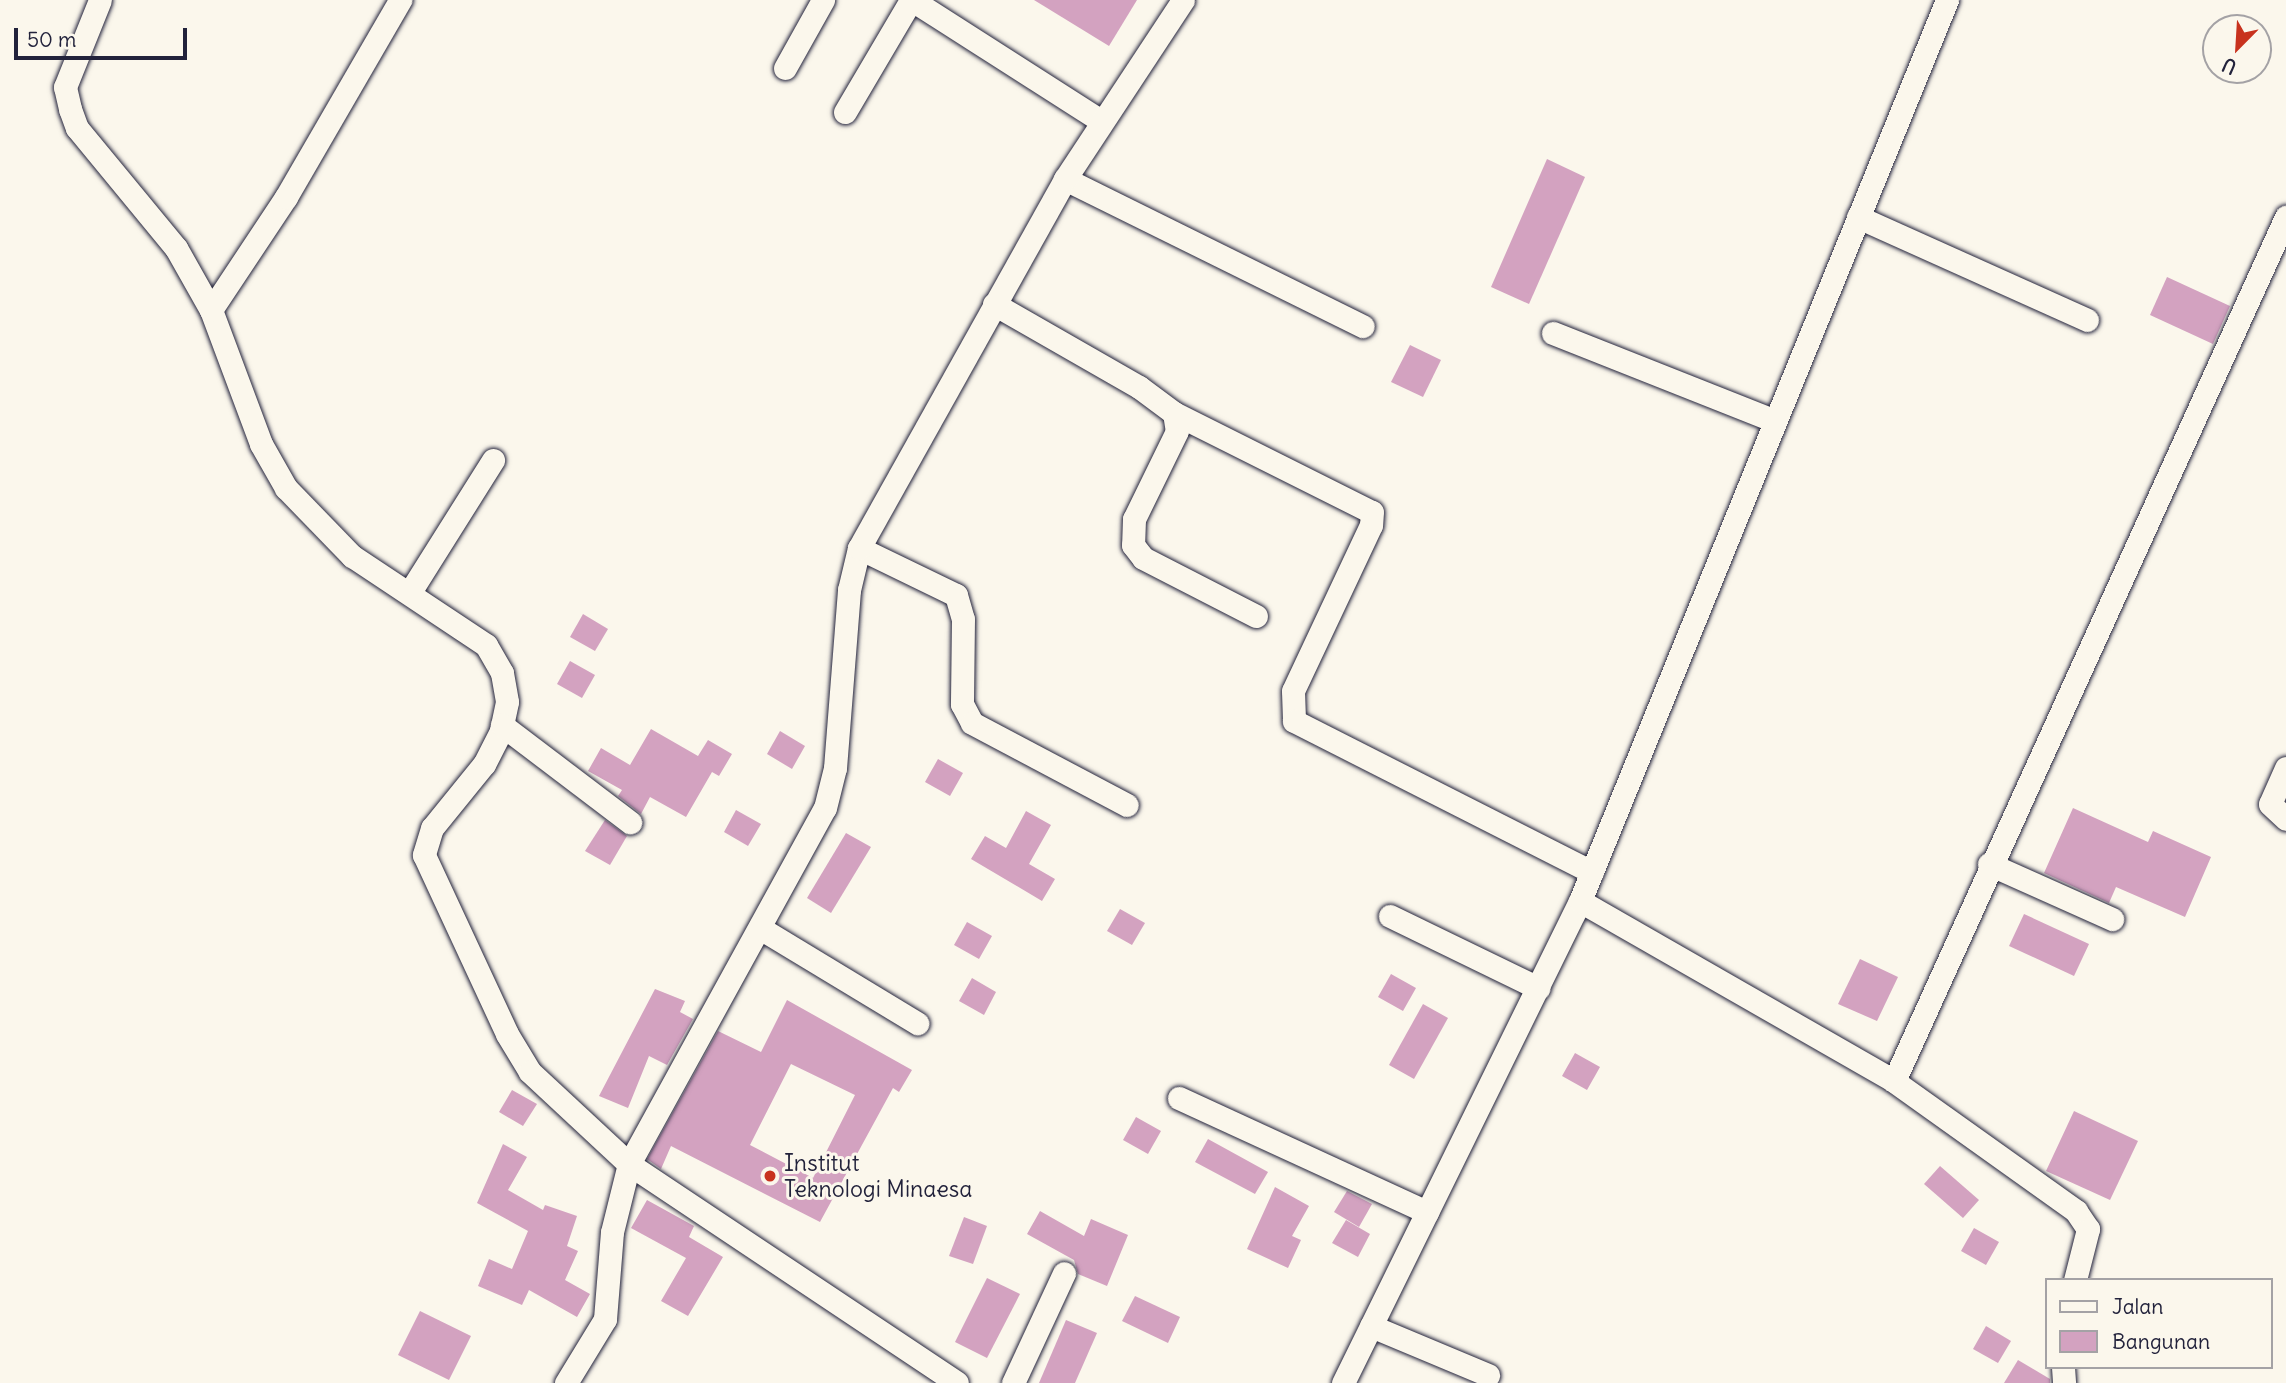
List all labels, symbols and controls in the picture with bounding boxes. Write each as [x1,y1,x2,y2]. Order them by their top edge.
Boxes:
scale bar [18,14,191,58]
north arrow [2202,14,2272,84]
text: 50 m [27,26,76,53]
text: U [2218,53,2240,80]
place label: Institut Teknologi Minaesa [784,1149,972,1203]
marker: Institut Teknologi Minaesa [762,1168,778,1184]
legend [2044,1278,2272,1369]
text: Jalan [2112,1293,2163,1320]
text: Bangunan [2112,1328,2210,1355]

